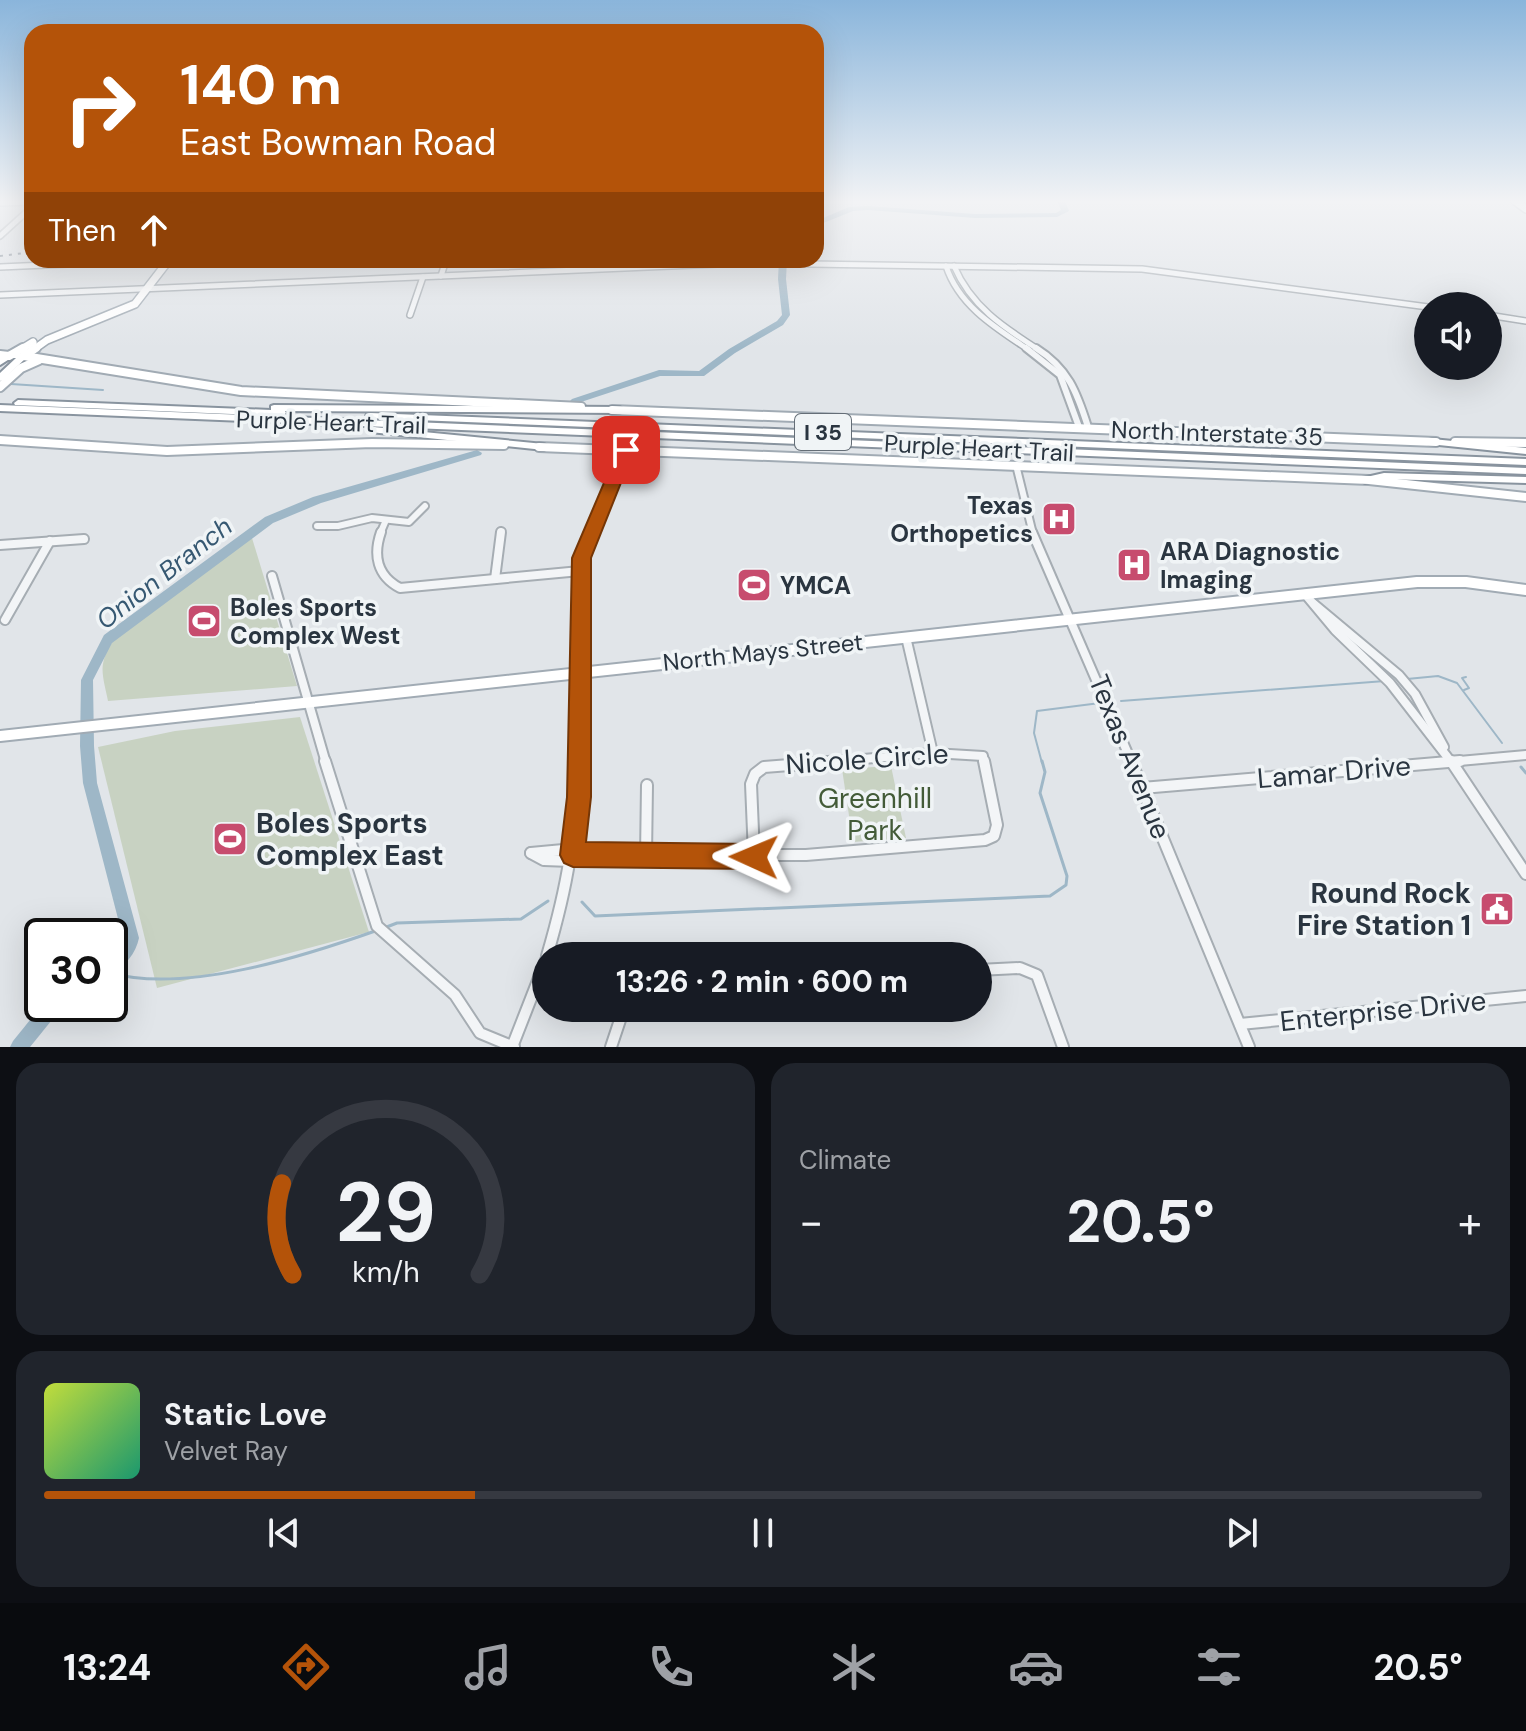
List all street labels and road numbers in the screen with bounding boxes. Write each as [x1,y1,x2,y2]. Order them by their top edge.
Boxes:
street label: Purple Heart Trail [236,403,426,441]
road number: I 35 [795,414,851,450]
street label: North Interstate 35 [1111,414,1323,452]
street label: Purple Heart Trail [883,428,1075,468]
street label: North Mays Street [661,626,865,678]
street label: Texas Avenue [1080,669,1180,845]
street label: Nicole Circle [784,735,950,783]
street label: Lamar Drive [1256,747,1412,797]
street label: Enterprise Drive [1278,982,1488,1040]

